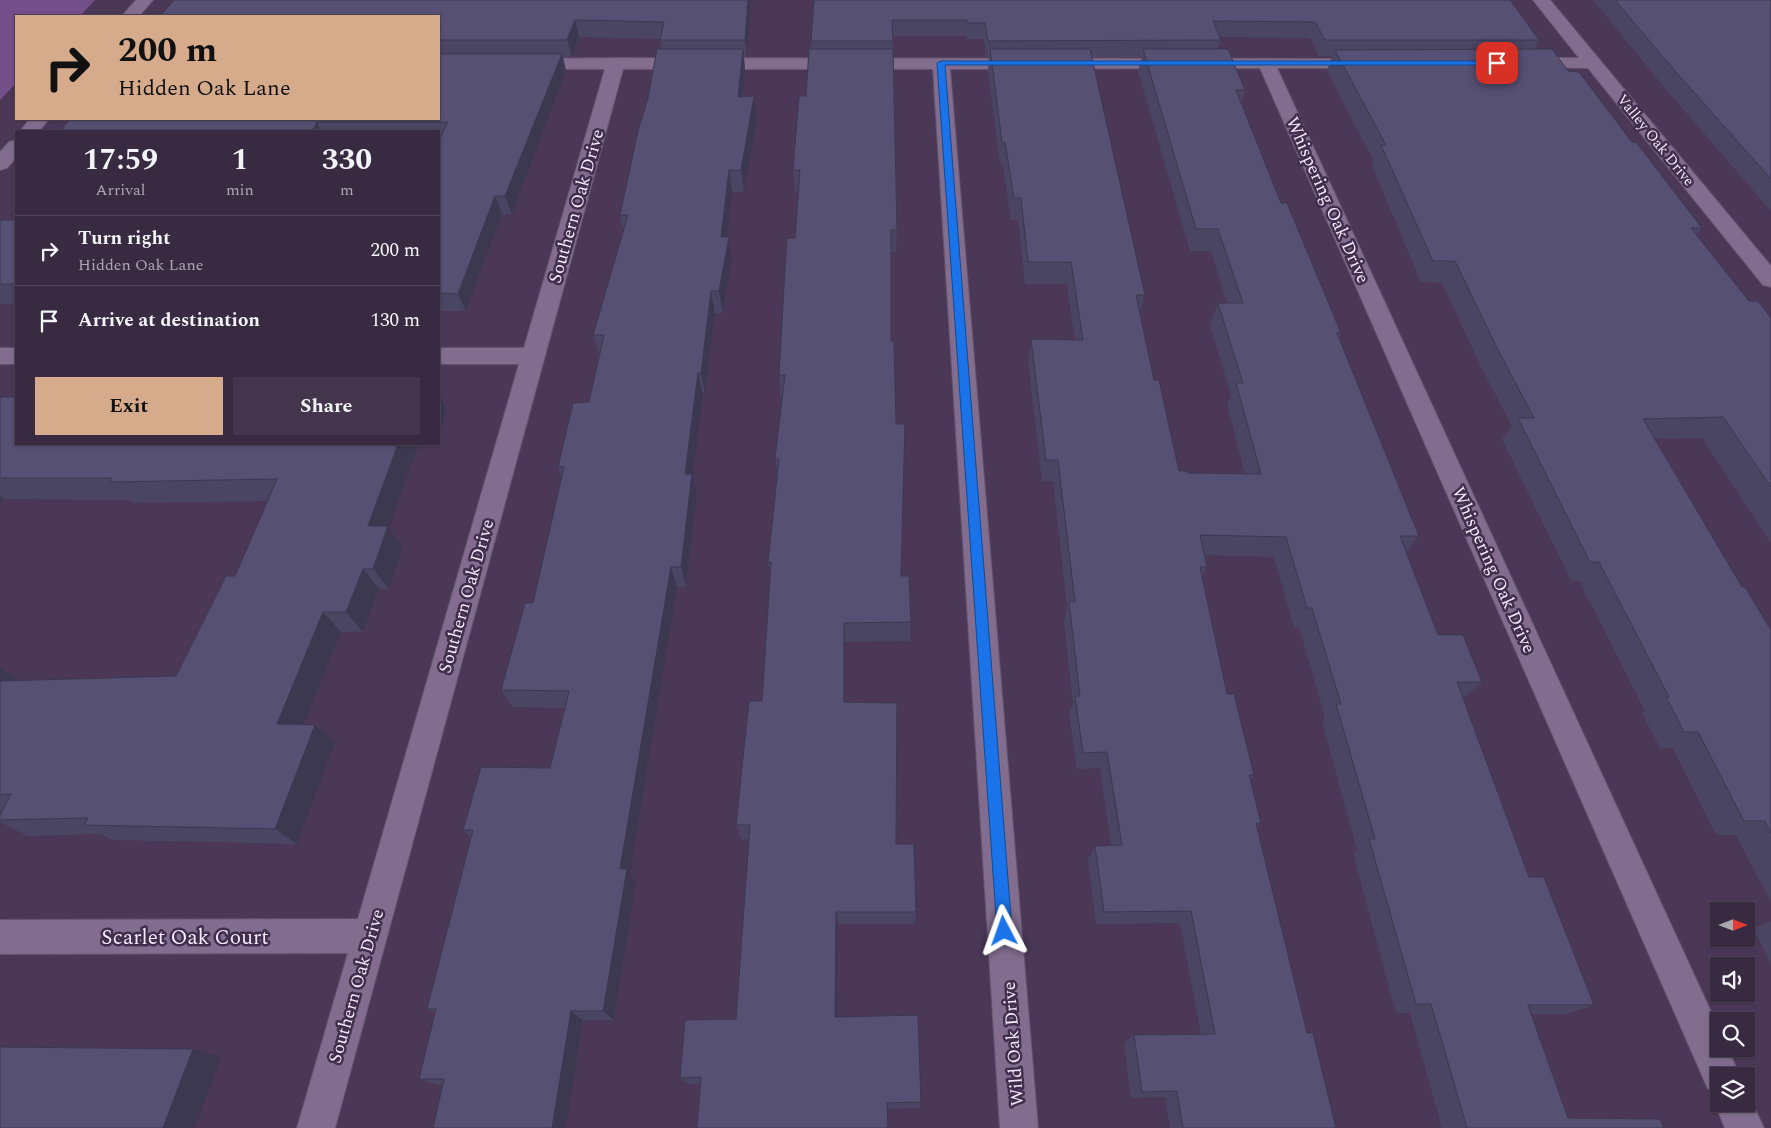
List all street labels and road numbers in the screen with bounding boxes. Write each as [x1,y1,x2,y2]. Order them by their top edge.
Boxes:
street label: Valley Oak Drive [1611,89,1700,191]
street label: Whispering Oak Drive [1279,113,1376,288]
street label: Southern Oak Drive [542,126,611,286]
street label: Whispering Oak Drive [1445,483,1542,658]
street label: Southern Oak Drive [432,516,501,676]
street label: Southern Oak Drive [322,906,391,1066]
street label: Scarlet Oak Court [101,922,269,954]
street label: Wild Oak Drive [996,981,1031,1107]

